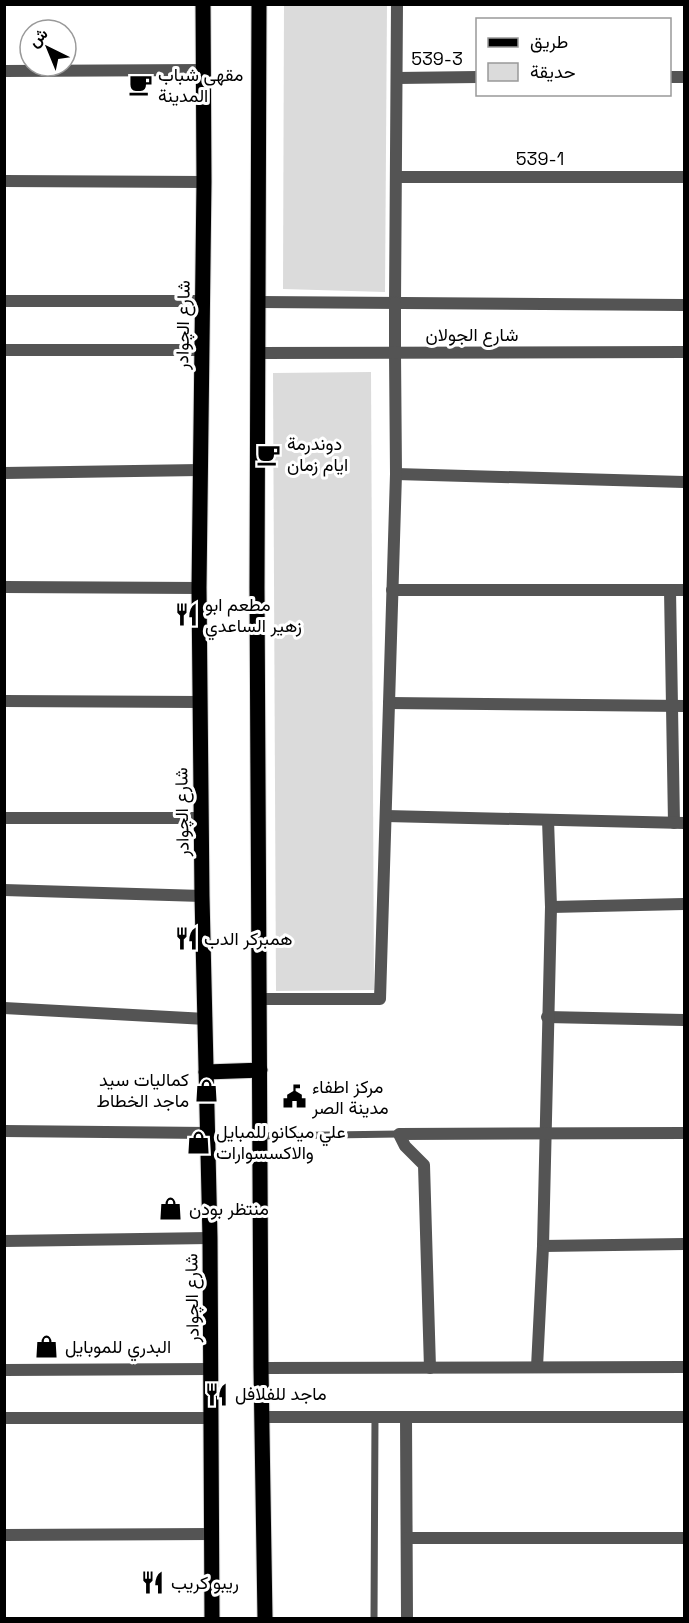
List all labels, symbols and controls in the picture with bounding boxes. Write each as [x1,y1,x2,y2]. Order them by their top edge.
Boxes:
north arrow [18,18,78,78]
legend [476,18,671,96]
text: ش [24,23,52,52]
text: طريق [530,30,568,53]
street label: 539-3 [411,47,463,70]
text: حديقة [530,60,576,83]
place label: مقهى شباب المدينة [158,63,243,107]
cafe icon: مقهى شباب المدينة [127,72,153,98]
street label: 539-1 [516,147,564,170]
street label: شارع الچوادر [170,280,196,371]
street label: شارع الجولان [426,323,518,347]
place label: دوندرمة ايام زمان [287,432,348,477]
cafe icon: دوندرمة ايام زمان [256,441,282,467]
place label: مطعم ابو زهير الساعدي [205,593,302,641]
restaurant icon: مطعم ابو زهير الساعدي [174,602,200,628]
street label: شارع الچوادر [169,767,195,858]
restaurant icon: همبركر الدب [173,926,199,952]
place label: همبركر الدب [204,927,293,950]
place label: كماليات سيد ماجد الخطاط [97,1068,189,1112]
place label: مركز اطفاء مدينة الصر [311,1075,389,1119]
shop icon: كماليات سيد ماجد الخطاط [194,1077,220,1103]
public building icon: مركز اطفاء مدينة الصر [281,1084,307,1110]
place label: علي ميكانو للمبايل والاكسسوارات [216,1120,346,1164]
shop icon: علي ميكانو للمبايل والاكسسوارات [185,1129,211,1155]
shop icon: منتظر بودن [158,1196,184,1222]
place label: منتظر بودن [189,1197,269,1220]
street label: شارع الچوادر [179,1253,205,1344]
shop icon: البدري للموبايل [34,1334,60,1360]
place label: البدري للموبايل [65,1335,171,1362]
restaurant icon: ماجد للفلافل [204,1381,230,1407]
place label: ماجد للفلافل [235,1382,327,1405]
restaurant icon: ريبو كريب [140,1570,166,1596]
place label: ريبو كريب [171,1571,239,1594]

